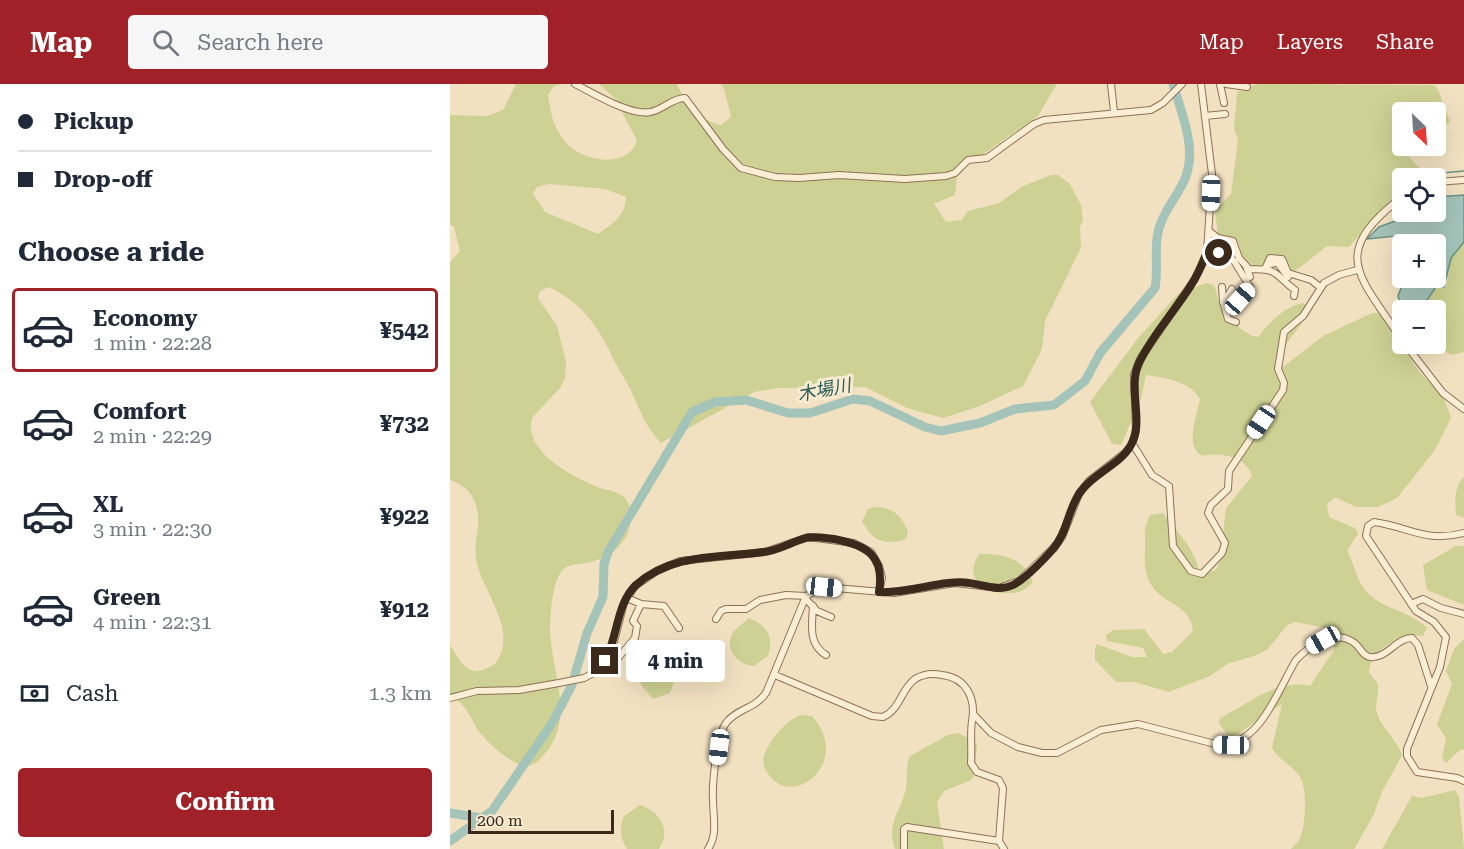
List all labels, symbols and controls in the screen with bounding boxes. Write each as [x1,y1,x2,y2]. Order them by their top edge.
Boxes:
search box [128,15,548,69]
text: Map [30,26,92,59]
icon: search [149,26,182,59]
text: Search here [197,30,323,55]
text: Map [1199,30,1244,54]
text: Layers [1277,30,1343,54]
text: Share [1376,30,1434,54]
north arrow [1392,102,1446,156]
map controls [1392,102,1446,354]
text: Pickup [54,109,134,134]
text: Drop-off [54,167,152,192]
button: locate [1392,168,1446,222]
car [1201,175,1221,211]
button: + [1392,234,1446,288]
text: Choose a ride [18,236,204,268]
route start [1205,239,1232,266]
car [1221,280,1259,318]
button: − [1392,300,1446,354]
icon: car [21,303,75,357]
text: Economy [93,306,197,331]
text: ¥542 [380,318,429,343]
text: 1 min · 22:28 [93,331,212,355]
water label: 木場川 [795,374,854,405]
icon: car [21,396,75,450]
text: Comfort [93,399,186,424]
car [1243,402,1279,442]
text: ¥732 [380,411,429,436]
text: 2 min · 22:29 [93,424,212,448]
icon: car [21,489,75,543]
text: XL [93,492,123,517]
text: ¥922 [380,504,429,529]
text: 3 min · 22:30 [93,517,212,541]
car [805,576,843,598]
icon: car [21,582,75,636]
text: Green [93,585,161,610]
text: ¥912 [380,597,429,622]
text: 4 min · 22:31 [93,610,212,634]
car [1303,623,1343,657]
callout: 4 min [626,640,725,682]
route end [591,647,618,674]
text: 4 min [648,649,703,673]
icon: cash [18,677,51,710]
text: Cash [66,681,118,706]
text: 1.3 km [368,681,432,705]
car [708,728,730,766]
car [1213,736,1249,754]
button: Confirm [18,768,432,837]
scale bar [468,807,614,834]
text: 200 m [477,811,523,830]

